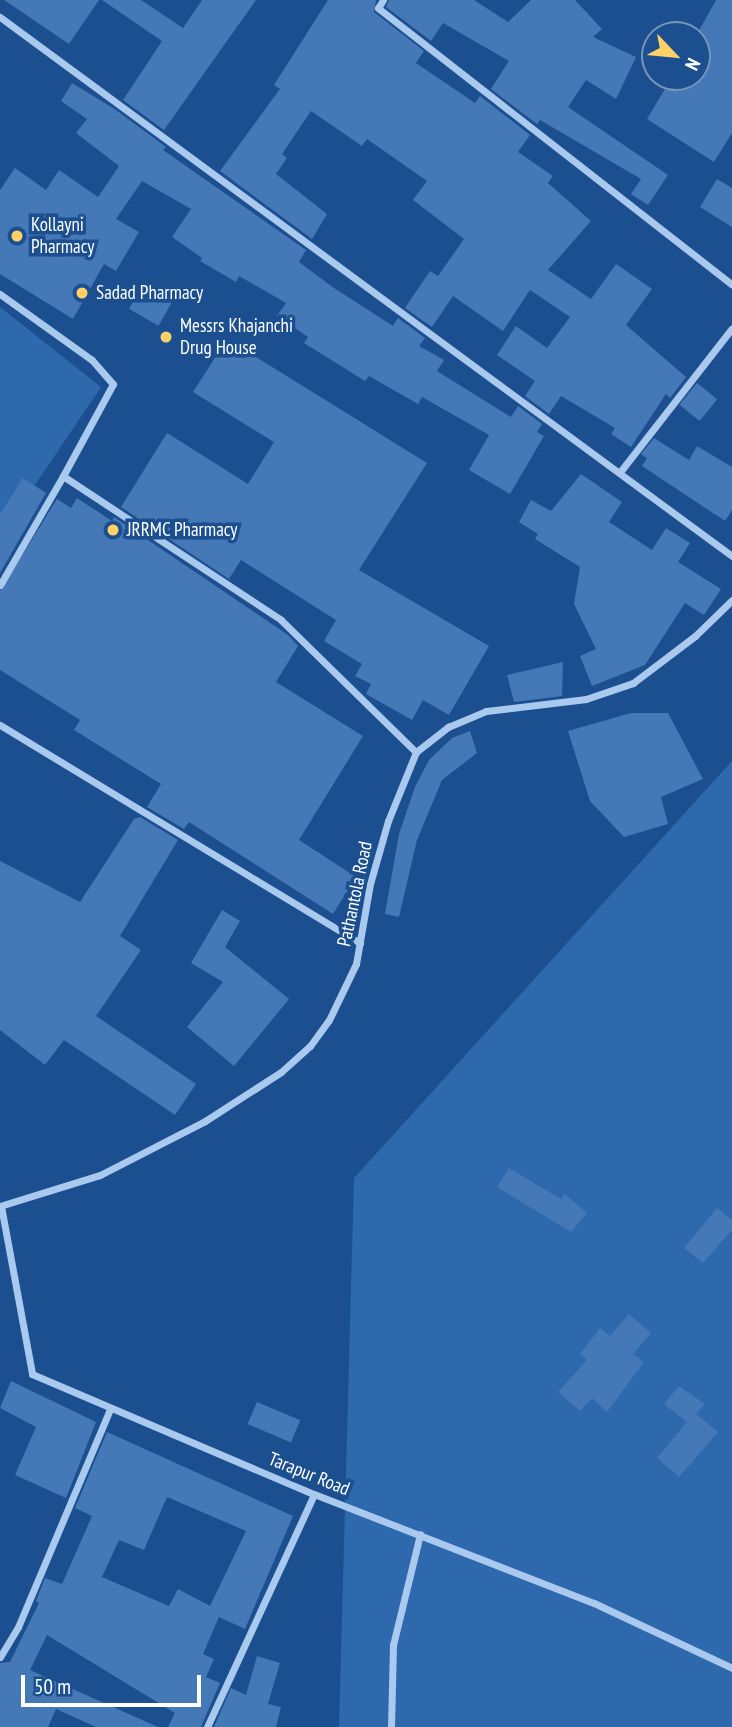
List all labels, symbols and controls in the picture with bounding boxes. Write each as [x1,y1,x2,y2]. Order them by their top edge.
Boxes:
north arrow [641,21,711,91]
text: N [680,54,706,74]
place label: Kollayni Pharmacy [31,214,94,258]
marker: Kollayni Pharmacy [9,228,25,244]
place label: Sadad Pharmacy [96,282,203,304]
marker: Sadad Pharmacy [74,285,90,301]
place label: Messrs Khajanchi Drug House [180,315,293,359]
marker: Messrs Khajanchi Drug House [158,329,174,345]
place label: JRRMC Pharmacy [127,519,238,541]
marker: JRRMC Pharmacy [105,522,121,538]
street label: Pathantola Road [333,839,377,949]
street label: Tarapur Road [265,1447,353,1501]
scale bar [24,1660,205,1704]
text: 50 m [34,1673,71,1700]

